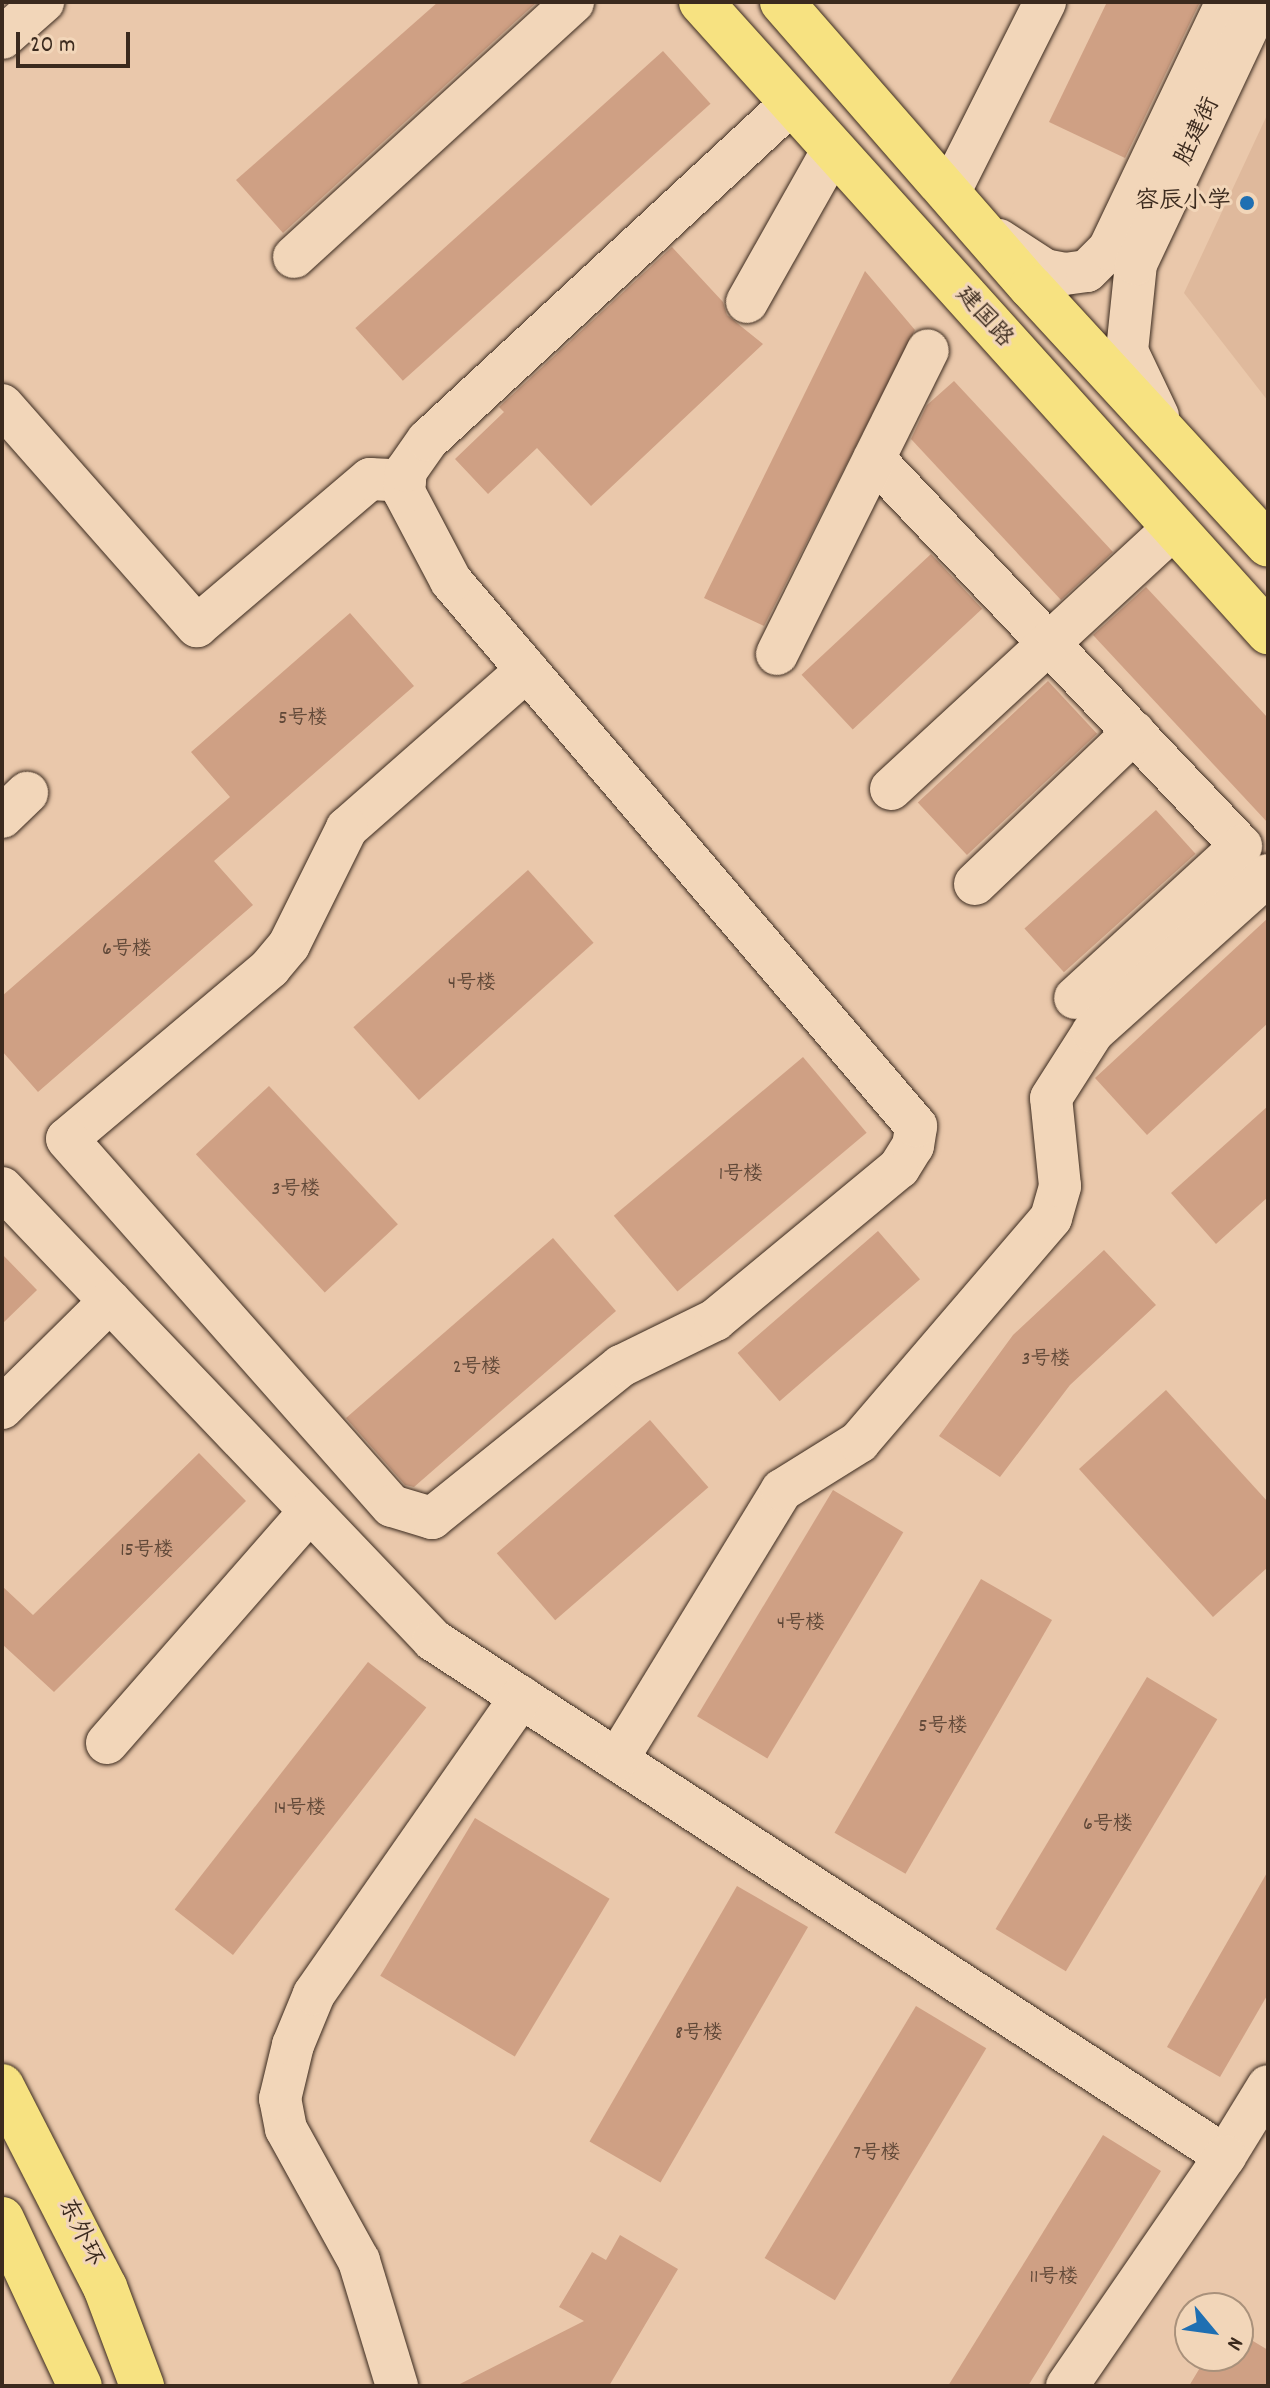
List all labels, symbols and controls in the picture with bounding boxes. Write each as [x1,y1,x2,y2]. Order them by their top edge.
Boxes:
scale bar [20,16,134,66]
text: 20 m [30,29,76,63]
street label: 胜建街 [1171,93,1227,171]
place label: 容辰小学 [1135,189,1231,217]
marker: 容辰小学 [1238,194,1256,212]
street label: 建国路 [948,282,1018,354]
house number: 5号楼 [278,707,328,731]
house number: 6号楼 [102,938,152,962]
house number: 4号楼 [448,972,496,996]
house number: 1号楼 [719,1163,763,1187]
house number: 3号楼 [272,1178,320,1202]
house number: 3号楼 [1022,1348,1070,1372]
house number: 2号楼 [453,1356,501,1380]
house number: 15号楼 [120,1539,174,1563]
house number: 4号楼 [777,1612,825,1636]
house number: 5号楼 [918,1715,968,1739]
house number: 14号楼 [274,1797,326,1821]
house number: 6号楼 [1083,1813,1133,1837]
house number: 8号楼 [675,2022,723,2046]
house number: 7号楼 [853,2142,901,2166]
street label: 东外环 [50,2194,108,2272]
house number: 11号楼 [1030,2266,1078,2290]
north arrow [1174,2292,1254,2372]
text: N [1217,2331,1250,2355]

